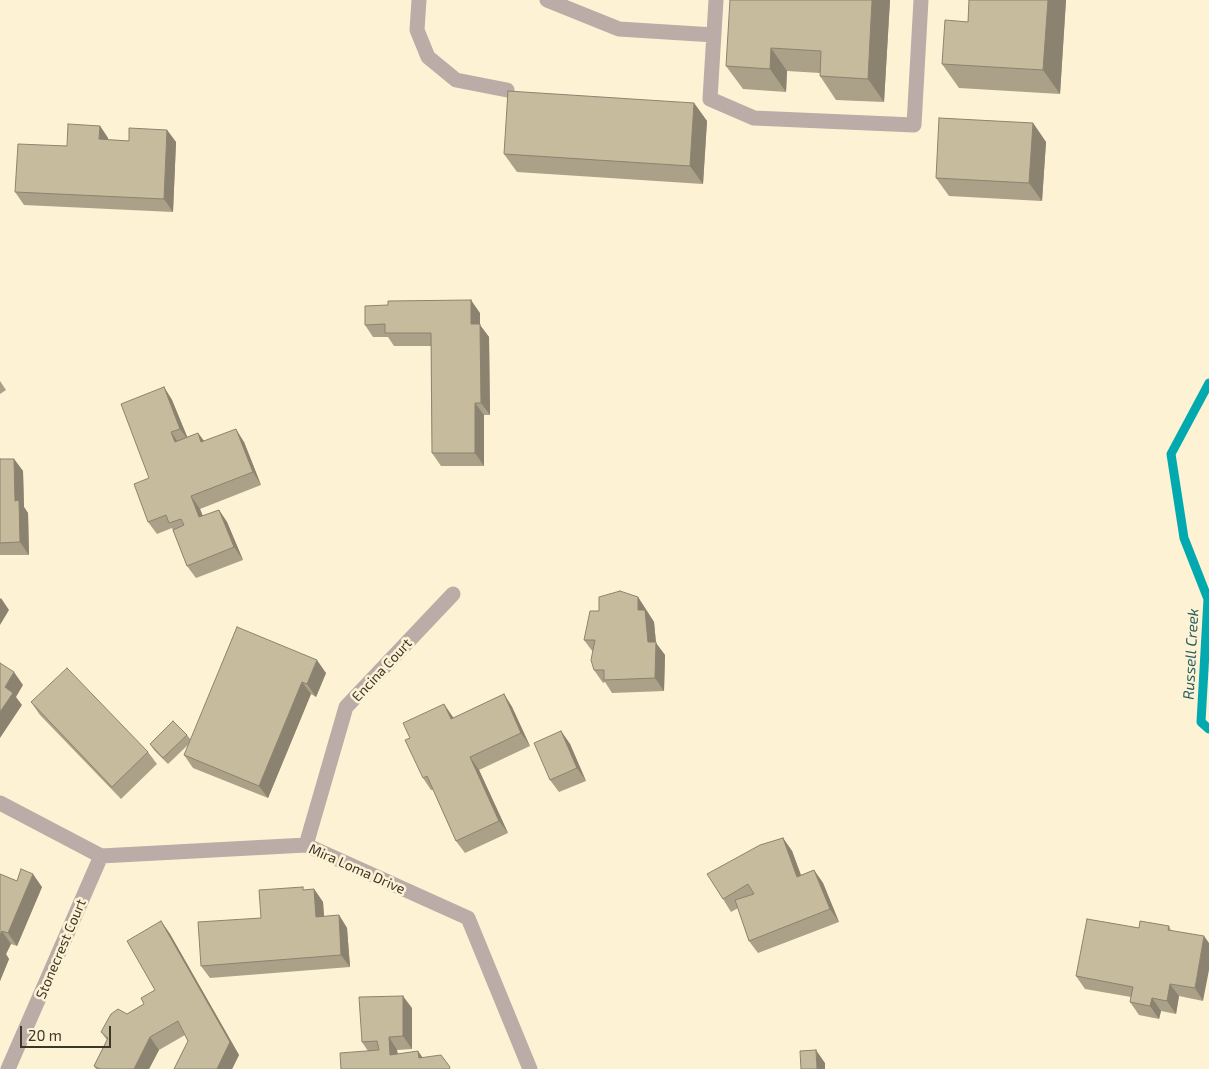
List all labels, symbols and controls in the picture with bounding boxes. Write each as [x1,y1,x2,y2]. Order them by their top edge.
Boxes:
water label: Russell Creek [1180,608,1202,700]
street label: Encina Court [349,635,415,705]
street label: Mira Loma Drive [306,840,408,898]
street label: Stonecrest Court [32,897,90,1001]
scale bar [22,1016,114,1048]
text: 20 m [28,1026,62,1044]

